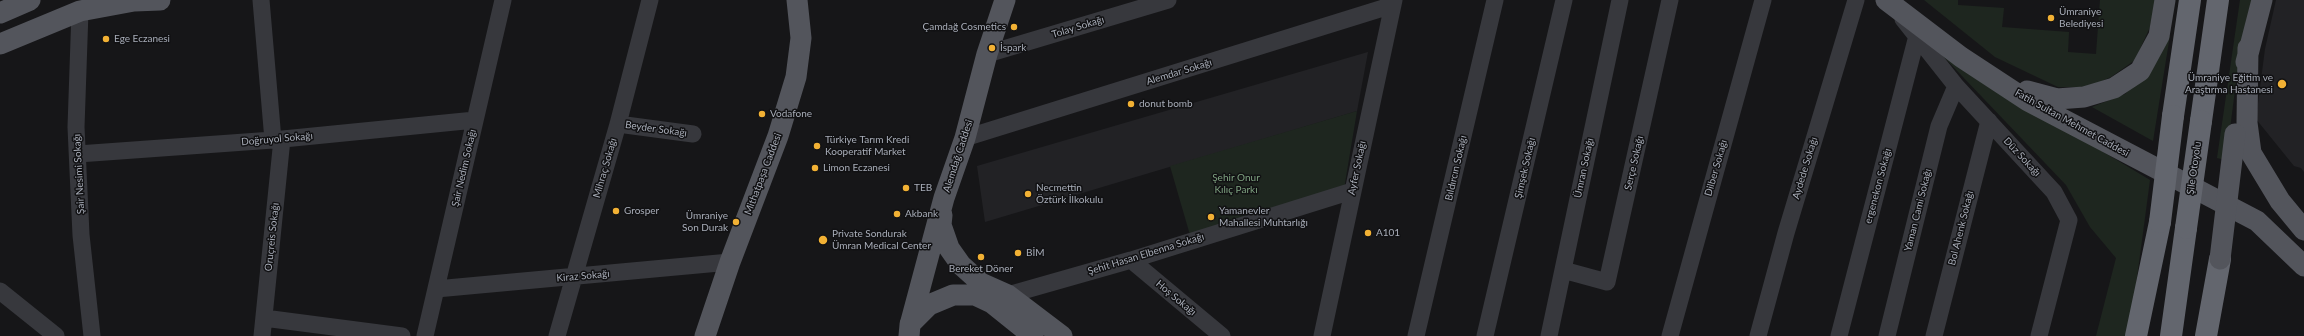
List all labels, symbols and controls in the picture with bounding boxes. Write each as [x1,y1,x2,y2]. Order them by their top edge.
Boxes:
place label: Ümraniye Belediyesi [2059,6,2103,30]
street label: Tolay Sokağı [1050,13,1106,41]
marker: Ümraniye Belediyesi [2046,13,2056,23]
place label: Çamdağ Cosmetics [922,21,1006,33]
marker: Çamdağ Cosmetics [1009,22,1019,32]
place label: Ege Eczanesi [114,33,170,45]
marker: Ege Eczanesi [101,34,111,44]
place label: İspark [1000,42,1026,54]
marker: İspark [987,43,997,53]
street label: Alemdar Sokağı [1145,56,1213,88]
place label: Ümraniye Eğitim ve Araştırma Hastanesi [2185,72,2273,96]
marker: Ümraniye Eğitim ve Araştırma Hastanesi [2276,78,2288,90]
street label: Fatih Sultan Mehmet Caddesi [2013,87,2131,159]
place label: donut bomb [1139,98,1193,110]
marker: donut bomb [1126,99,1136,109]
place label: Vodafone [770,108,812,120]
marker: Vodafone [757,109,767,119]
street label: Alemdağ Caddesi [941,118,975,194]
street label: Beyder Sokağı [624,119,688,139]
street label: Şair Nedim Sokağı [449,128,479,208]
street label: Doğruyol Sokağı [241,130,313,148]
street label: Mithatpaşa Caddesi [742,131,784,217]
street label: Şair Nesimi Sokağı [71,134,87,214]
place label: Türkiye Tarım Kredi Kooperatif Market [825,134,909,158]
street label: Bıldırcın Sokağı [1443,134,1469,202]
street label: Serçe Sokağı [1622,135,1646,191]
street label: Aydede Sokağı [1790,135,1820,201]
street label: Düz Sokağı [2001,135,2043,179]
street label: Şimşek Sokağı [1512,136,1538,200]
street label: Mihraç Sokağı [591,137,619,199]
street label: Ümran Sokağı [1572,137,1596,199]
street label: Dilber Sokağı [1702,138,1730,198]
street label: Ayfer Sokağı [1345,140,1369,196]
marker: Türkiye Tarım Kredi Kooperatif Market [812,141,822,151]
street label: Şile Otoyolu [2184,141,2204,195]
street label: ergenekon Sokağı [1862,147,1894,225]
place label: Limon Eczanesi [823,162,890,174]
marker: Limon Eczanesi [810,163,820,173]
street label: Yaman Cami Sokağı [1902,167,1934,253]
park label: Şehir Onur Kılıç Parkı [1212,172,1260,196]
place label: TEB [914,182,932,194]
place label: Necmettin Öztürk İlkokulu [1036,182,1103,206]
marker: TEB [901,183,911,193]
marker: Necmettin Öztürk İlkokulu [1023,189,1033,199]
street label: Bol Ahenk Sokağı [1946,189,1976,267]
street label: Oruçreis Sokağı [262,202,282,272]
place label: Grosper [624,205,659,217]
place label: Yamanevler Mahallesi Muhtarlığı [1219,205,1308,228]
marker: Grosper [611,206,621,216]
place label: Akbank [905,208,938,220]
marker: Akbank [892,209,902,219]
place label: Ümraniye Son Durak [682,210,728,234]
marker: Yamanevler Mahallesi Muhtarlığı [1206,212,1216,222]
marker: Ümraniye Son Durak [731,217,741,227]
place label: A101 [1376,227,1400,239]
place label: Private Sondurak Ümran Medical Center [832,228,931,252]
marker: A101 [1363,228,1373,238]
street label: Şehit Hasan Elbenna Sokağı [1086,231,1206,277]
marker: Private Sondurak Ümran Medical Center [817,234,829,246]
place label: BİM [1026,247,1045,259]
marker: BİM [1013,248,1023,258]
marker: Bereket Döner [976,252,986,262]
place label: Bereket Döner [949,263,1013,275]
street label: Kiraz Sokağı [556,268,610,284]
street label: Hoş Sokağı [1153,278,1199,318]

